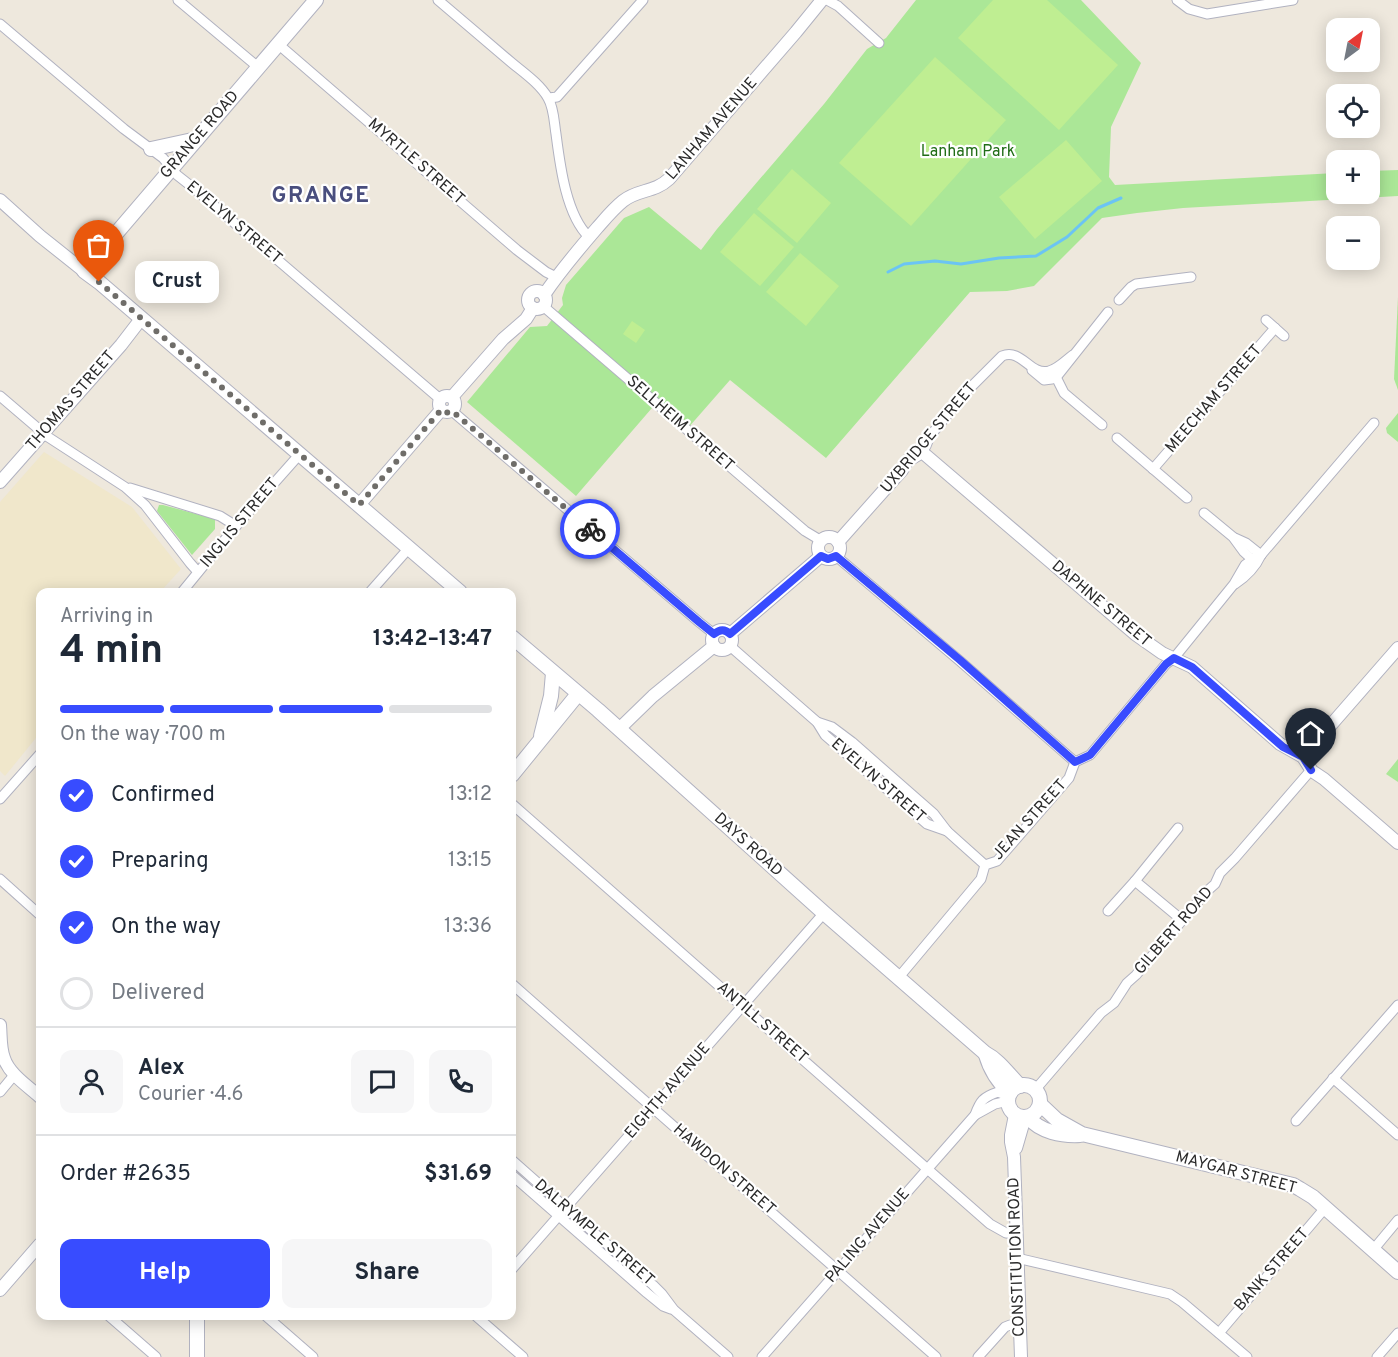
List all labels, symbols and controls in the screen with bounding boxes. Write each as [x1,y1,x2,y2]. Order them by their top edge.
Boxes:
north arrow [1326,18,1380,72]
map controls [1326,18,1380,270]
street label: LANHAM AVENUE [662,74,762,184]
button: locate [1326,84,1380,138]
street label: GRANGE ROAD [156,87,244,183]
street label: MYRTLE STREET [363,114,469,210]
park label: Lanham Park [921,142,1015,162]
button: + [1326,150,1380,204]
street label: EVELYN STREET [182,177,286,269]
district label: GRANGE [272,183,370,210]
button: − [1326,216,1380,270]
pin [73,220,124,282]
icon: bag [82,229,115,262]
callout: Crust [135,261,219,303]
text: Crust [152,269,202,295]
street label: MEECHAM STREET [1161,341,1267,457]
street label: THOMAS STREET [22,347,120,455]
street label: SELLHEIM STREET [622,372,738,476]
street label: UXBRIDGE STREET [877,378,981,498]
street label: INGLIS STREET [197,474,283,572]
courier [560,499,620,559]
icon: bike [574,513,607,546]
street label: DAPHNE STREET [1047,556,1155,652]
text: Arriving in [60,604,153,630]
text: 13:42–13:47 [373,626,492,653]
text: 4 min [60,628,163,677]
pin [1285,708,1336,770]
icon: home [1294,717,1327,750]
text: On the way · 700 m [60,722,226,748]
street label: EVELYN STREET [827,734,929,828]
street label: JEAN STREET [989,776,1071,864]
icon: check [60,779,93,812]
text: Confirmed [111,782,215,809]
text: 13:12 [448,782,492,808]
street label: DAYS ROAD [709,809,787,881]
icon: check [60,845,93,878]
text: Preparing [111,848,209,875]
text: 13:15 [448,848,492,874]
street label: GILBERT ROAD [1130,883,1218,979]
icon: check [60,911,93,944]
text: On the way [111,914,221,941]
text: 13:36 [444,914,492,940]
street label: ANTILL STREET [712,978,812,1068]
text: Delivered [111,980,205,1007]
street label: EIGHTH AVENUE [621,1039,715,1143]
button: person [60,1050,123,1113]
button: chat [351,1050,414,1113]
button: phone [429,1050,492,1113]
text: Alex [138,1055,185,1082]
text: Courier · 4.6 [138,1082,243,1108]
street label: HAWDON STREET [669,1120,779,1220]
street label: MAYGAR STREET [1173,1147,1299,1199]
text: Order #2635 [60,1161,191,1188]
text: $31.69 [424,1161,492,1188]
street label: DALRYMPLE STREET [530,1175,658,1291]
street label: CONSTITUTION ROAD [1004,1177,1030,1337]
street label: PALING AVENUE [821,1185,915,1287]
street label: BANK STREET [1230,1224,1314,1316]
button: Help [60,1239,270,1308]
button: Share [282,1239,492,1308]

